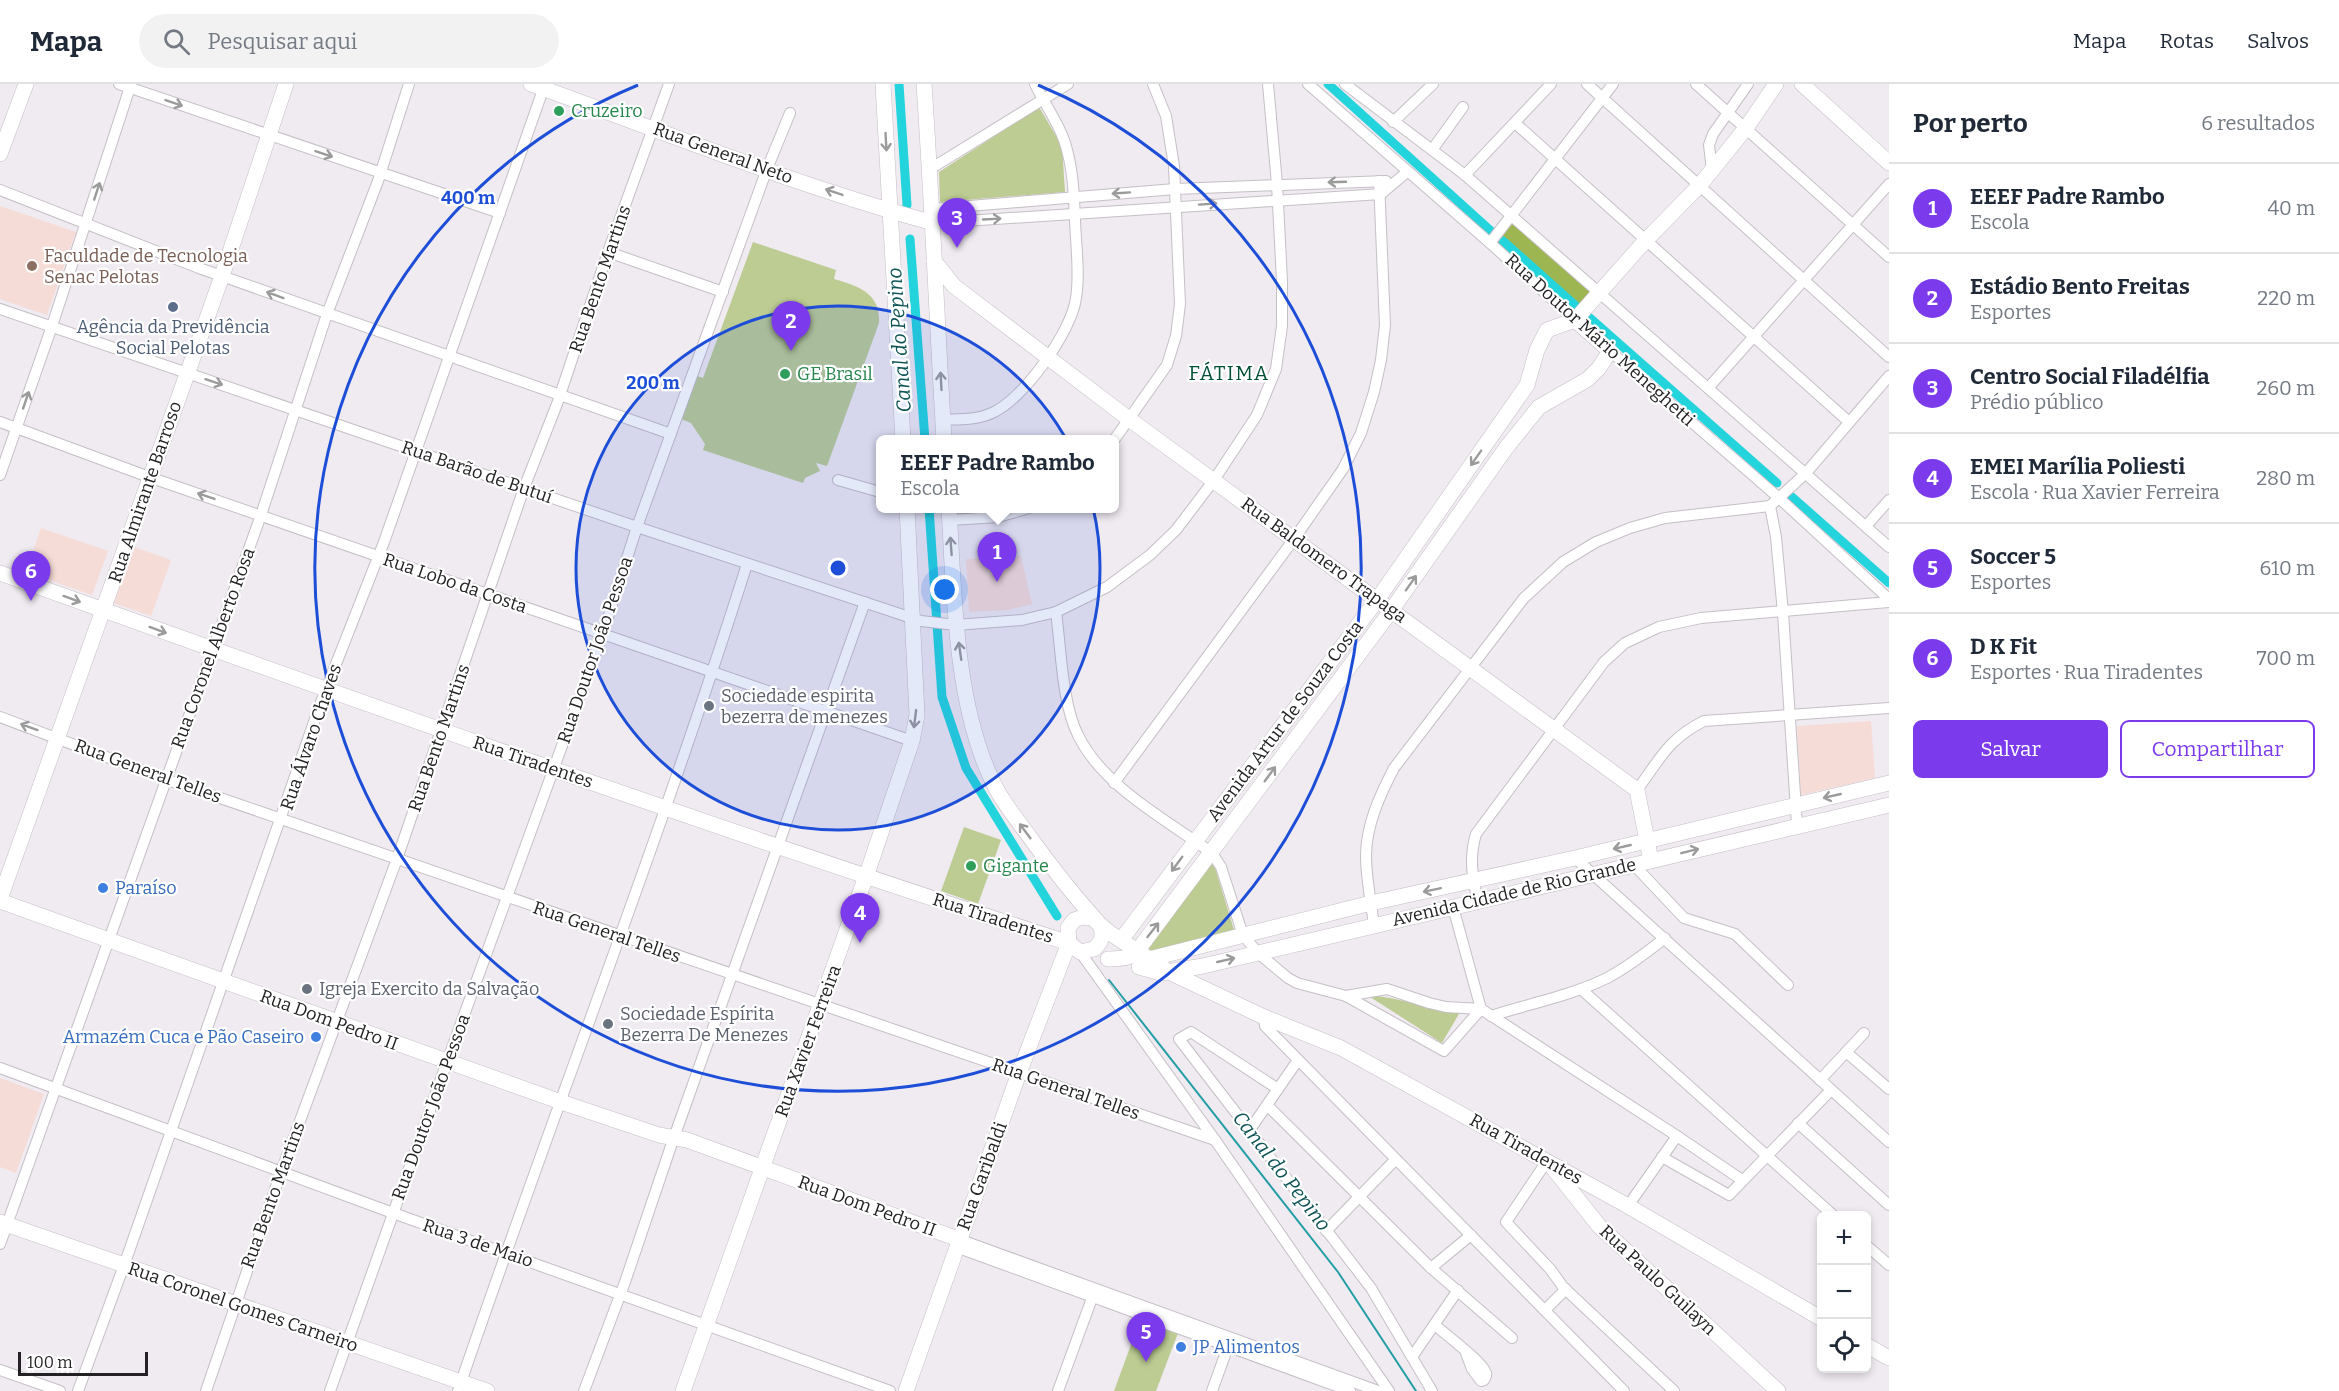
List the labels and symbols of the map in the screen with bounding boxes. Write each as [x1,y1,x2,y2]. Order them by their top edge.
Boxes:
one-way arrow [164,98,183,109]
place label: Cruzeiro [571,100,643,122]
marker: Cruzeiro [552,104,566,118]
street label: Rua General Neto [650,118,796,188]
one-way arrow [881,132,892,152]
one-way arrow [314,149,333,160]
one-way arrow [1327,177,1347,188]
one-way arrow [92,182,103,201]
one-way arrow [825,186,844,197]
text: 400 m [441,187,495,209]
one-way arrow [1112,188,1132,199]
pin: 3 [938,198,976,248]
one-way arrow [1197,199,1217,210]
street label: Rua Bento Martins [564,202,636,356]
one-way arrow [982,214,1002,225]
place label: Faculdade de Tecnologia Senac Pelotas [44,245,248,288]
street label: Rua Doutor Mário Meneghetti [1501,249,1699,431]
marker: Faculdade de Tecnologia Senac Pelotas [25,259,39,273]
water label: Canal do Pepino [882,267,916,413]
one-way arrow [266,288,284,299]
marker: Agência da Previdência Social Pelotas [166,300,180,314]
pin: 2 [772,302,810,351]
place label: Agência da Previdência Social Pelotas [76,316,270,359]
district label: FÁTIMA [1188,361,1270,385]
place label: GE Brasil [797,363,873,385]
marker: GE Brasil [778,367,792,381]
text: 200 m [626,372,680,394]
one-way arrow [935,372,946,392]
one-way arrow [204,377,223,388]
one-way arrow [22,391,33,410]
street label: Rua Almirante Barroso [104,398,186,586]
street label: Rua Barão de Butuí [399,436,556,508]
one-way arrow [1470,450,1482,466]
one-way arrow [197,489,216,500]
street label: Rua Baldomero Trapaga [1237,492,1411,628]
pin: 1 [978,532,1016,582]
one-way arrow [945,536,956,556]
street label: Rua Coronel Alberto Rosa [166,545,260,751]
street label: Rua Lobo da Costa [380,548,530,618]
pin: 6 [12,552,51,601]
street label: Rua Doutor João Pessoa [553,554,637,746]
centre of rings [828,558,848,578]
your location [930,575,959,604]
one-way arrow [1405,575,1417,592]
one-way arrow [62,594,81,605]
street label: Avenida Artur de Souza Costa [1202,616,1368,826]
one-way arrow [148,625,167,636]
one-way arrow [954,641,965,661]
street label: Rua Álvaro Chaves [276,661,346,813]
street label: Rua Bento Martins [403,661,475,815]
place label: Sociedade espirita bezerra de menezes [721,685,888,728]
marker: Sociedade espirita bezerra de menezes [702,699,716,713]
one-way arrow [910,708,921,728]
one-way arrow [20,721,39,732]
street label: Rua Tiradentes [470,731,596,793]
street label: Rua General Telles [72,734,224,808]
one-way arrow [1264,766,1277,782]
one-way arrow [1823,791,1842,802]
one-way arrow [1019,824,1032,840]
one-way arrow [1613,841,1632,853]
one-way arrow [1680,845,1699,857]
street label: Avenida Cidade de Rio Grande [1390,853,1638,931]
place label: Gigante [983,855,1049,877]
one-way arrow [1170,855,1183,871]
marker: Gigante [964,859,978,873]
place label: Paraíso [115,877,177,899]
marker: Paraíso [96,881,110,895]
one-way arrow [1423,884,1442,896]
street label: Rua Tiradentes [930,888,1056,948]
pin: 4 [840,894,880,943]
street label: Rua General Telles [530,896,684,968]
one-way arrow [1147,922,1159,938]
one-way arrow [1216,954,1235,966]
street label: Rua Xavier Ferreira [770,962,846,1120]
place label: Igreja Exercito da Salvação [319,978,539,1000]
marker: Igreja Exercito da Salvação [300,982,314,996]
street label: Rua Dom Pedro II [257,985,401,1055]
place label: Sociedade Espírita Bezerra De Menezes [620,1003,788,1046]
street label: Rua Doutor João Pessoa [387,1011,475,1203]
marker: Sociedade Espírita Bezerra De Menezes [601,1017,615,1031]
place label: Armazém Cuca e Pão Caseiro [63,1026,304,1048]
marker: Armazém Cuca e Pão Caseiro [309,1030,323,1044]
street label: Rua General Telles [989,1053,1143,1125]
water label: Canal do Pepino [1228,1106,1336,1236]
street label: Rua Tiradentes [1466,1109,1586,1189]
street label: Rua Bento Martins [236,1119,310,1271]
street label: Rua Garibaldi [952,1119,1012,1233]
street label: Rua Dom Pedro II [795,1171,939,1241]
street label: Rua 3 de Maio [420,1214,536,1272]
street label: Rua Paulo Guilayn [1595,1220,1721,1340]
street label: Rua Coronel Gomes Carneiro [125,1257,361,1357]
pin: 5 [1126,1312,1166,1362]
place label: JP Alimentos [1192,1336,1300,1358]
marker: JP Alimentos [1174,1340,1188,1354]
scale bar [18,1349,148,1376]

